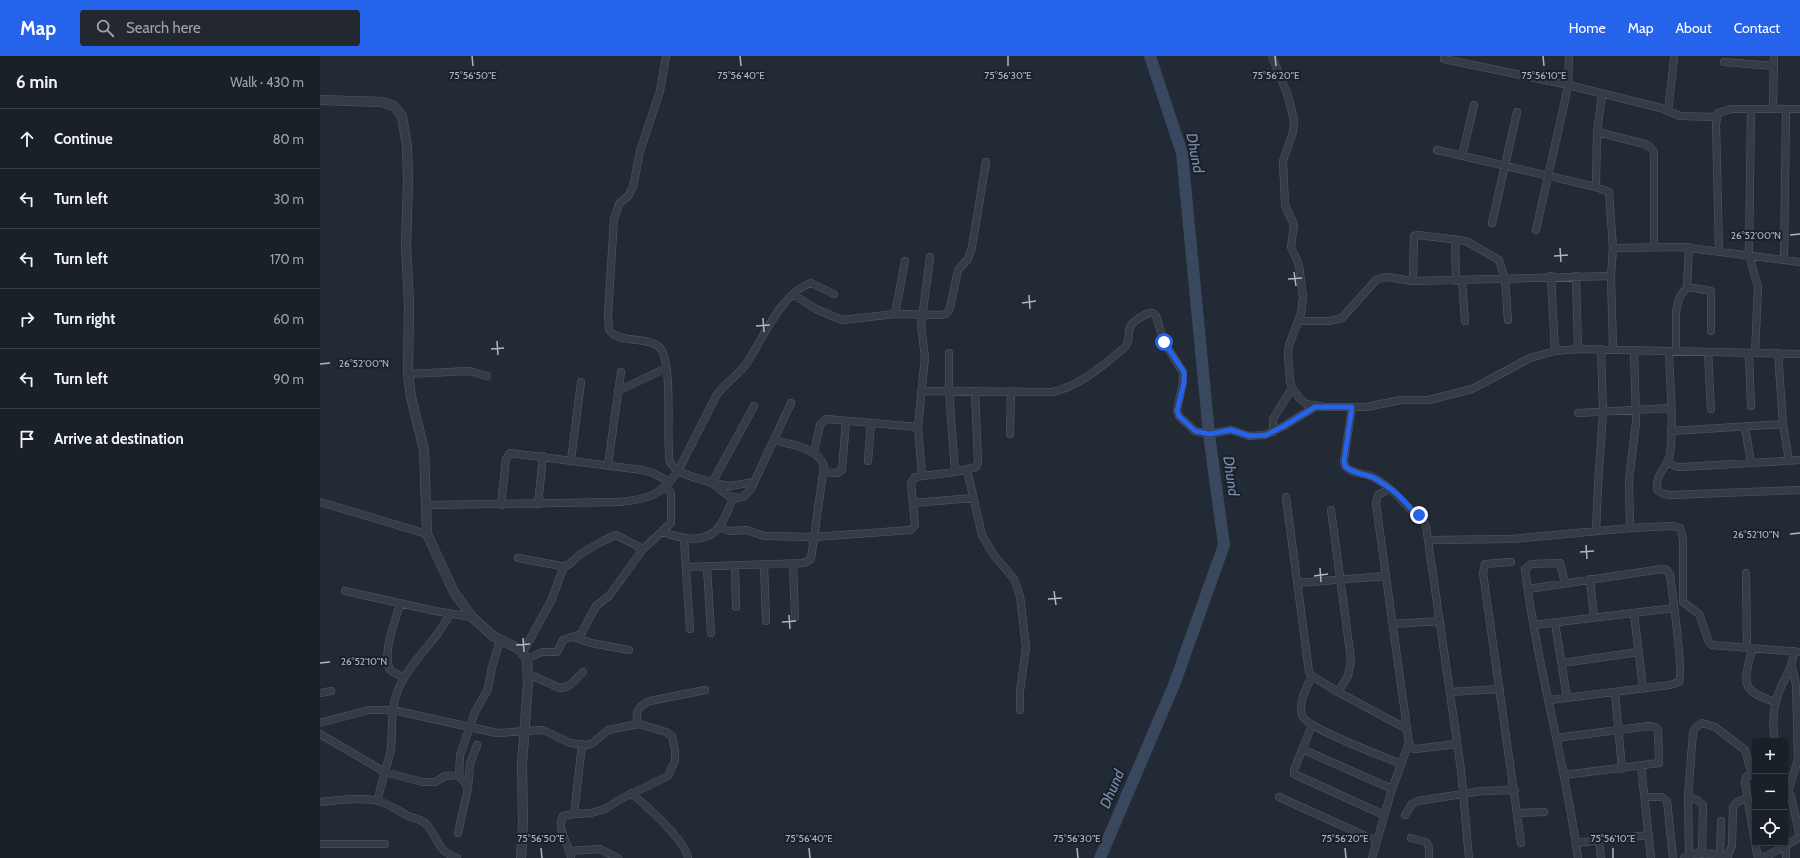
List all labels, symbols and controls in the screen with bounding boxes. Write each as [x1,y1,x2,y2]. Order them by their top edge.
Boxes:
search box [80,10,360,46]
text: Map [20,17,56,40]
icon: search [94,17,116,39]
text: Search here [126,19,201,37]
text: Home [1569,19,1606,37]
text: Map [1628,19,1653,37]
text: About [1675,19,1712,37]
text: Contact [1734,19,1780,37]
text: 75°56'50"E [449,69,497,82]
text: 75°56'40"E [717,69,765,82]
text: 75°56'30"E [984,69,1032,82]
text: 75°56'20"E [1252,69,1300,82]
text: 75°56'10"E [1521,69,1567,82]
text: 6 min [16,72,58,92]
text: Walk · 430 m [230,74,304,90]
icon: ahead [16,128,38,150]
text: Continue [54,130,113,148]
text: 80 m [273,131,304,147]
water label: Dhund [1182,131,1208,176]
icon: left [16,188,38,210]
text: Turn left [54,190,108,208]
text: 30 m [274,191,304,207]
text: 26°52'00"N [1731,229,1781,242]
icon: left [16,248,38,270]
text: Turn left [54,250,108,268]
text: 170 m [270,251,304,267]
icon: right [16,308,38,330]
text: Turn right [54,310,115,328]
text: 60 m [273,311,304,327]
route start [1155,333,1173,351]
text: 26°52'00"N [339,357,389,370]
icon: left [16,368,38,390]
text: Turn left [54,370,108,388]
text: 90 m [273,371,304,387]
icon: arrive [16,428,38,450]
text: Arrive at destination [54,430,184,448]
water label: Dhund [1219,455,1243,499]
route end [1410,506,1428,524]
text: 26°52'10"N [1733,528,1779,541]
text: 26°52'10"N [341,655,387,668]
map controls [1752,738,1788,846]
button: + [1752,738,1788,774]
water label: Dhund [1096,766,1129,811]
button: − [1752,774,1788,810]
button: locate [1752,810,1788,846]
text: 75°56'50"E [517,832,565,845]
text: 75°56'40"E [785,832,833,845]
text: 75°56'30"E [1053,832,1101,845]
text: 75°56'20"E [1321,832,1369,845]
text: 75°56'10"E [1590,832,1636,845]

